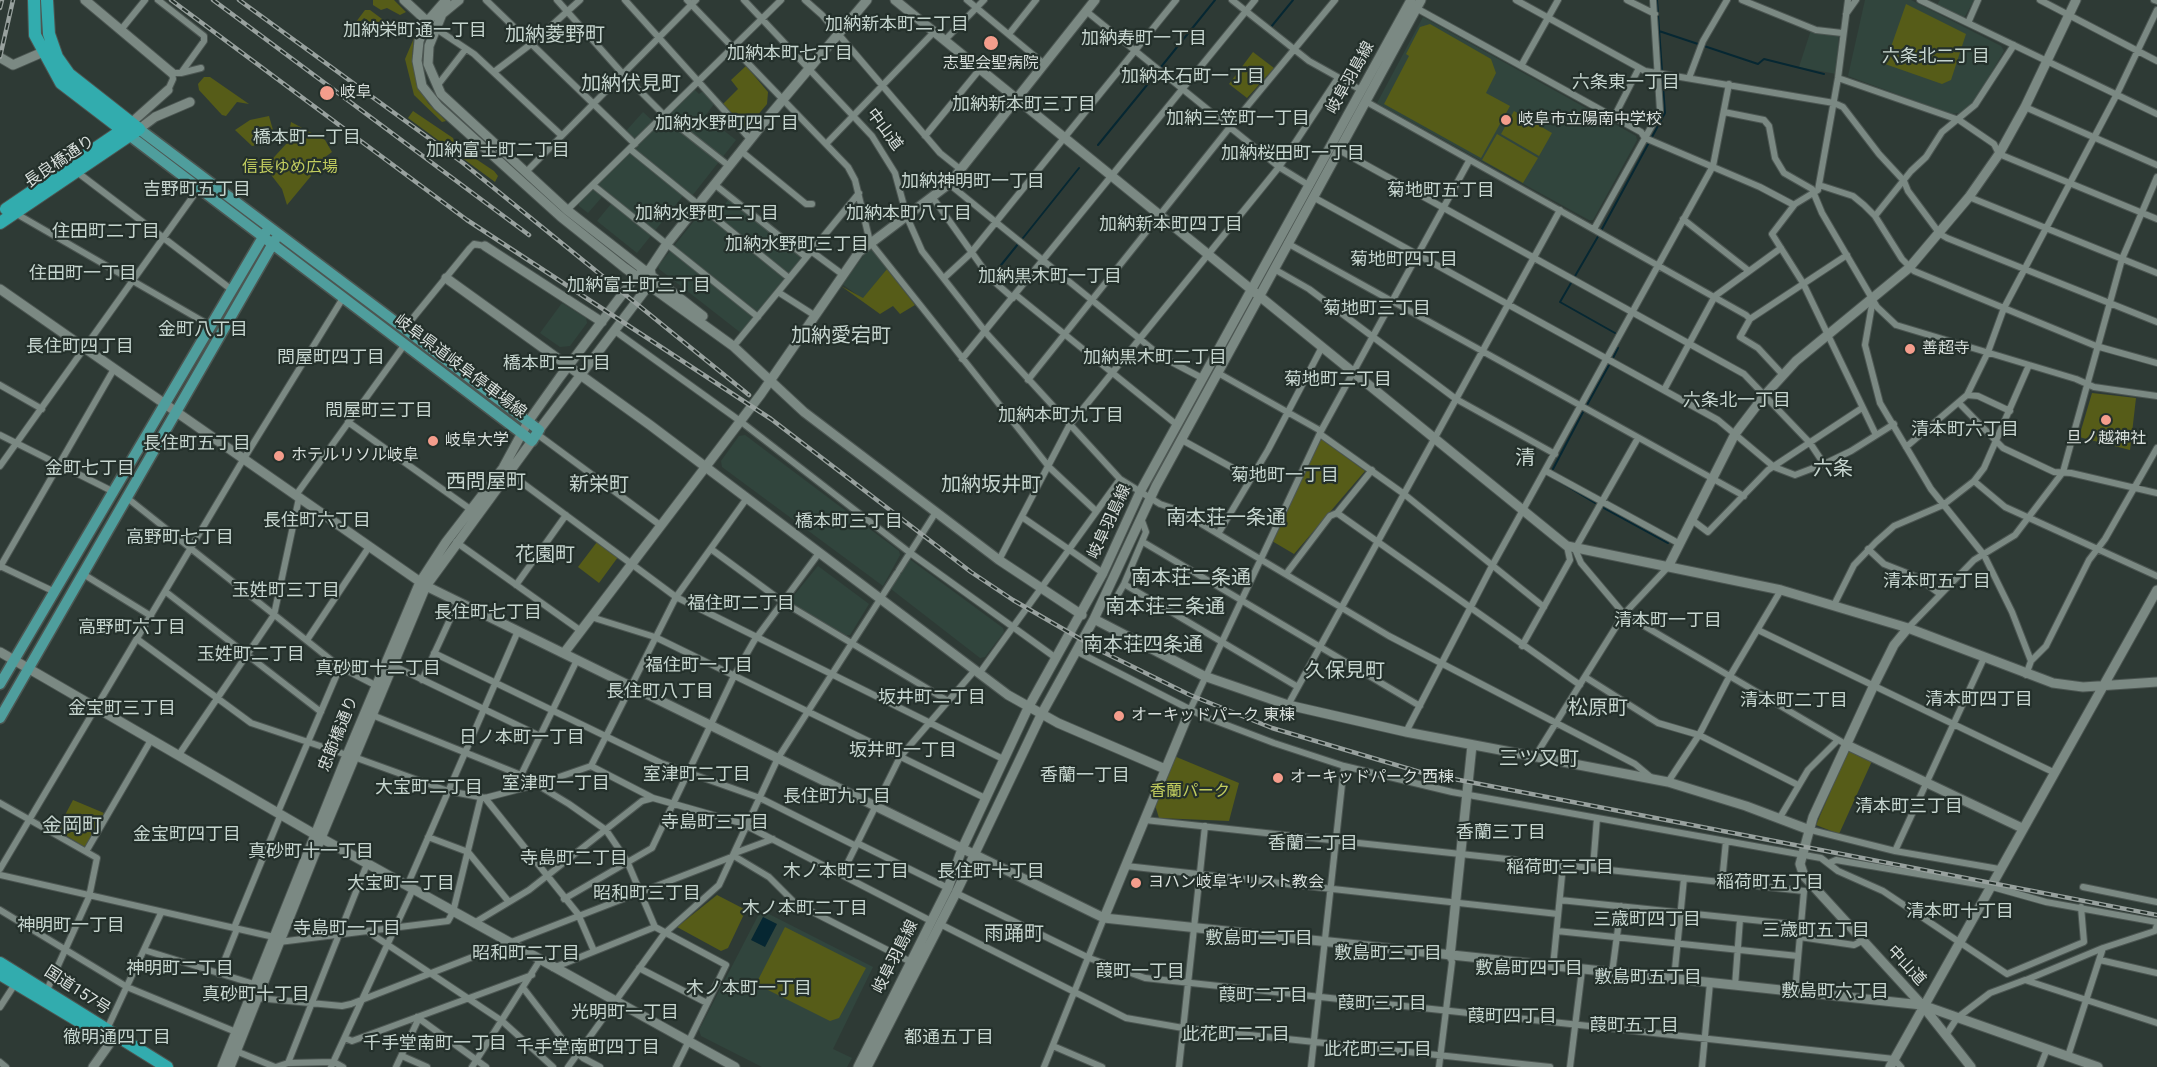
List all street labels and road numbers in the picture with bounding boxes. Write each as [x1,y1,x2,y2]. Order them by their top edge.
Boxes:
street label: 岐阜羽島線 [1323,38,1379,118]
street label: 中山道 [862,105,906,155]
street label: 長良橋通り [21,132,99,192]
street label: 岐阜県道岐阜停車場線 [390,311,530,423]
street label: 岐阜羽島線 [1084,482,1136,562]
street label: 忠節橋通り [315,693,363,775]
street label: 岐阜羽島線 [869,917,923,997]
street label: 中山道 [1883,942,1929,990]
street label: 国道157号 [40,963,114,1019]

